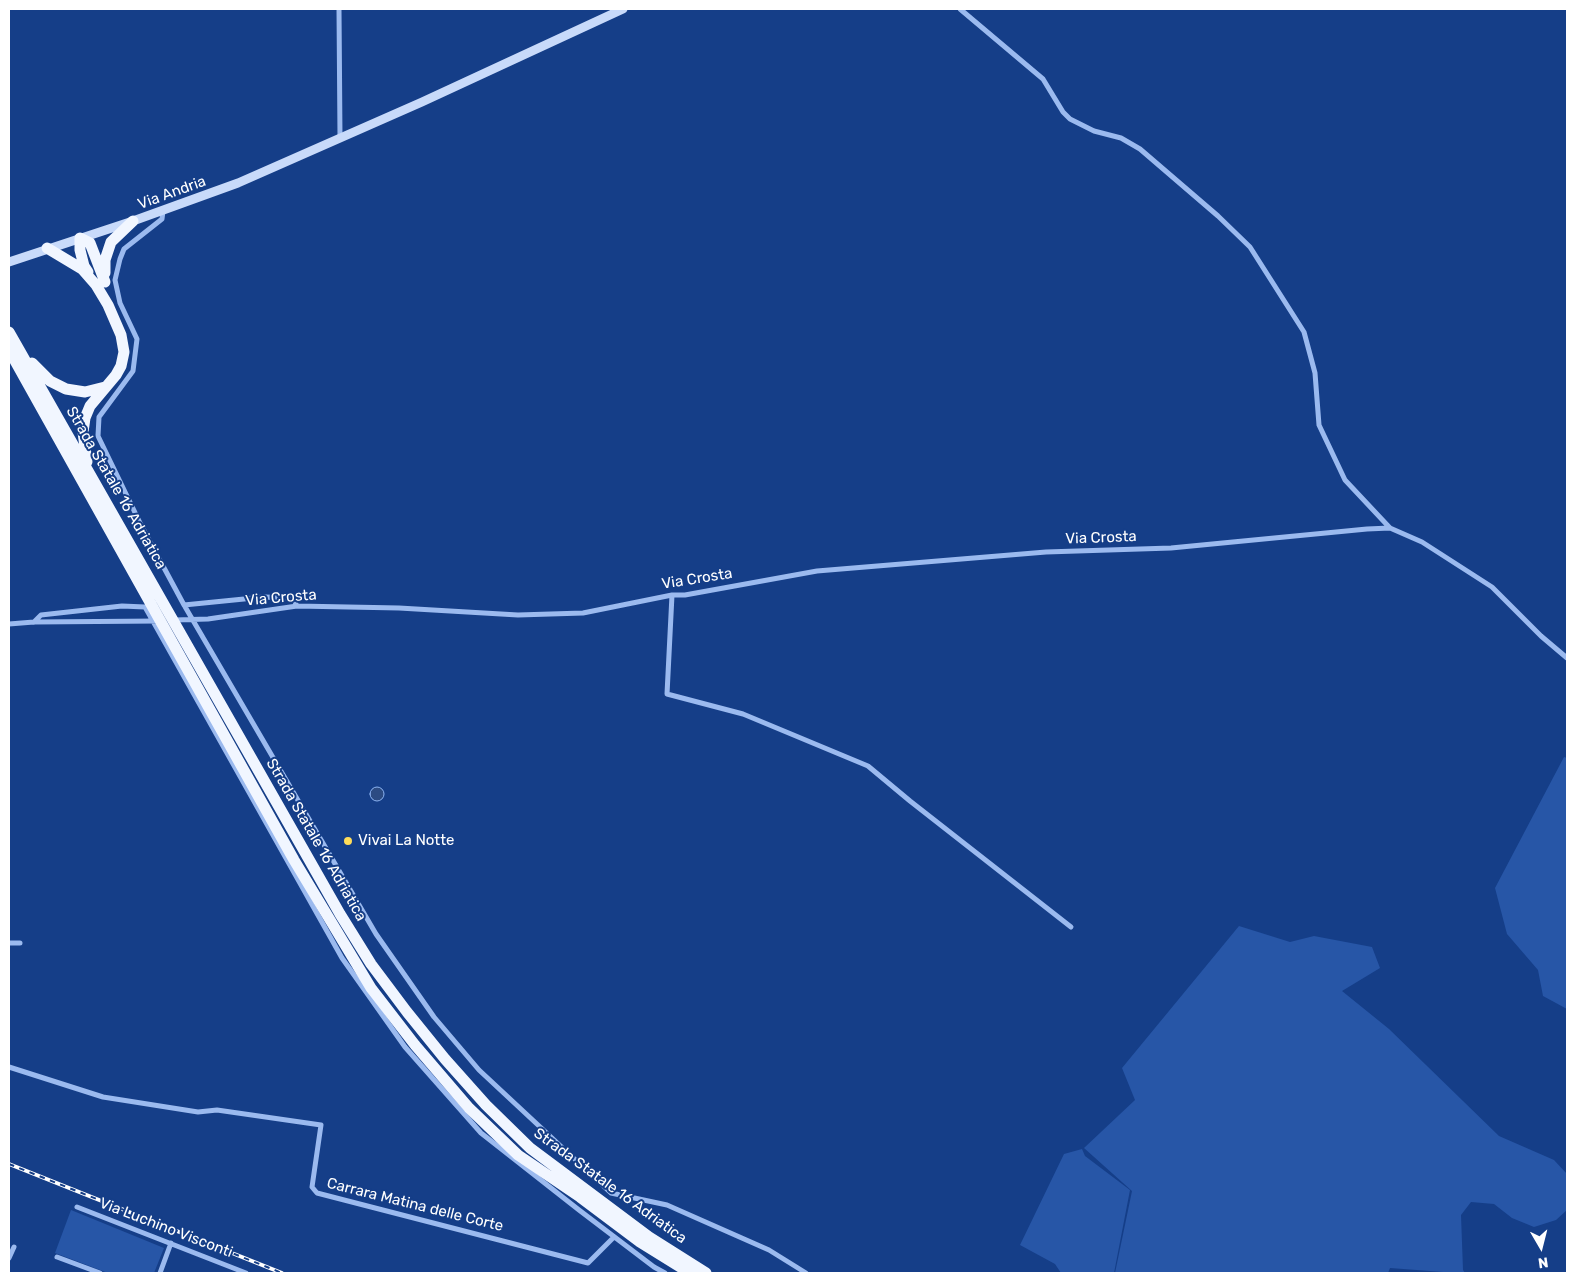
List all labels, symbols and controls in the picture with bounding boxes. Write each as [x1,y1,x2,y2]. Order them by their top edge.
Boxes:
street label: Via Andria [136,172,208,214]
street label: Strada Statale 16 Adriatica [62,403,170,573]
street label: Via Crosta [1065,528,1137,548]
street label: Via Crosta [660,565,734,593]
street label: Via Crosta [245,586,317,610]
street label: Strada Statale 16 Adriatica [262,755,370,925]
place label: Vivai La Notte [358,832,454,850]
marker: Vivai La Notte [342,835,354,847]
street label: Strada Statale 16 Adriatica [530,1124,690,1248]
street label: Carrara Matina delle Corte [325,1174,505,1236]
street label: Via Luchino Visconti [97,1194,235,1262]
north arrow [1516,1222,1566,1272]
text: N [1537,1253,1549,1271]

